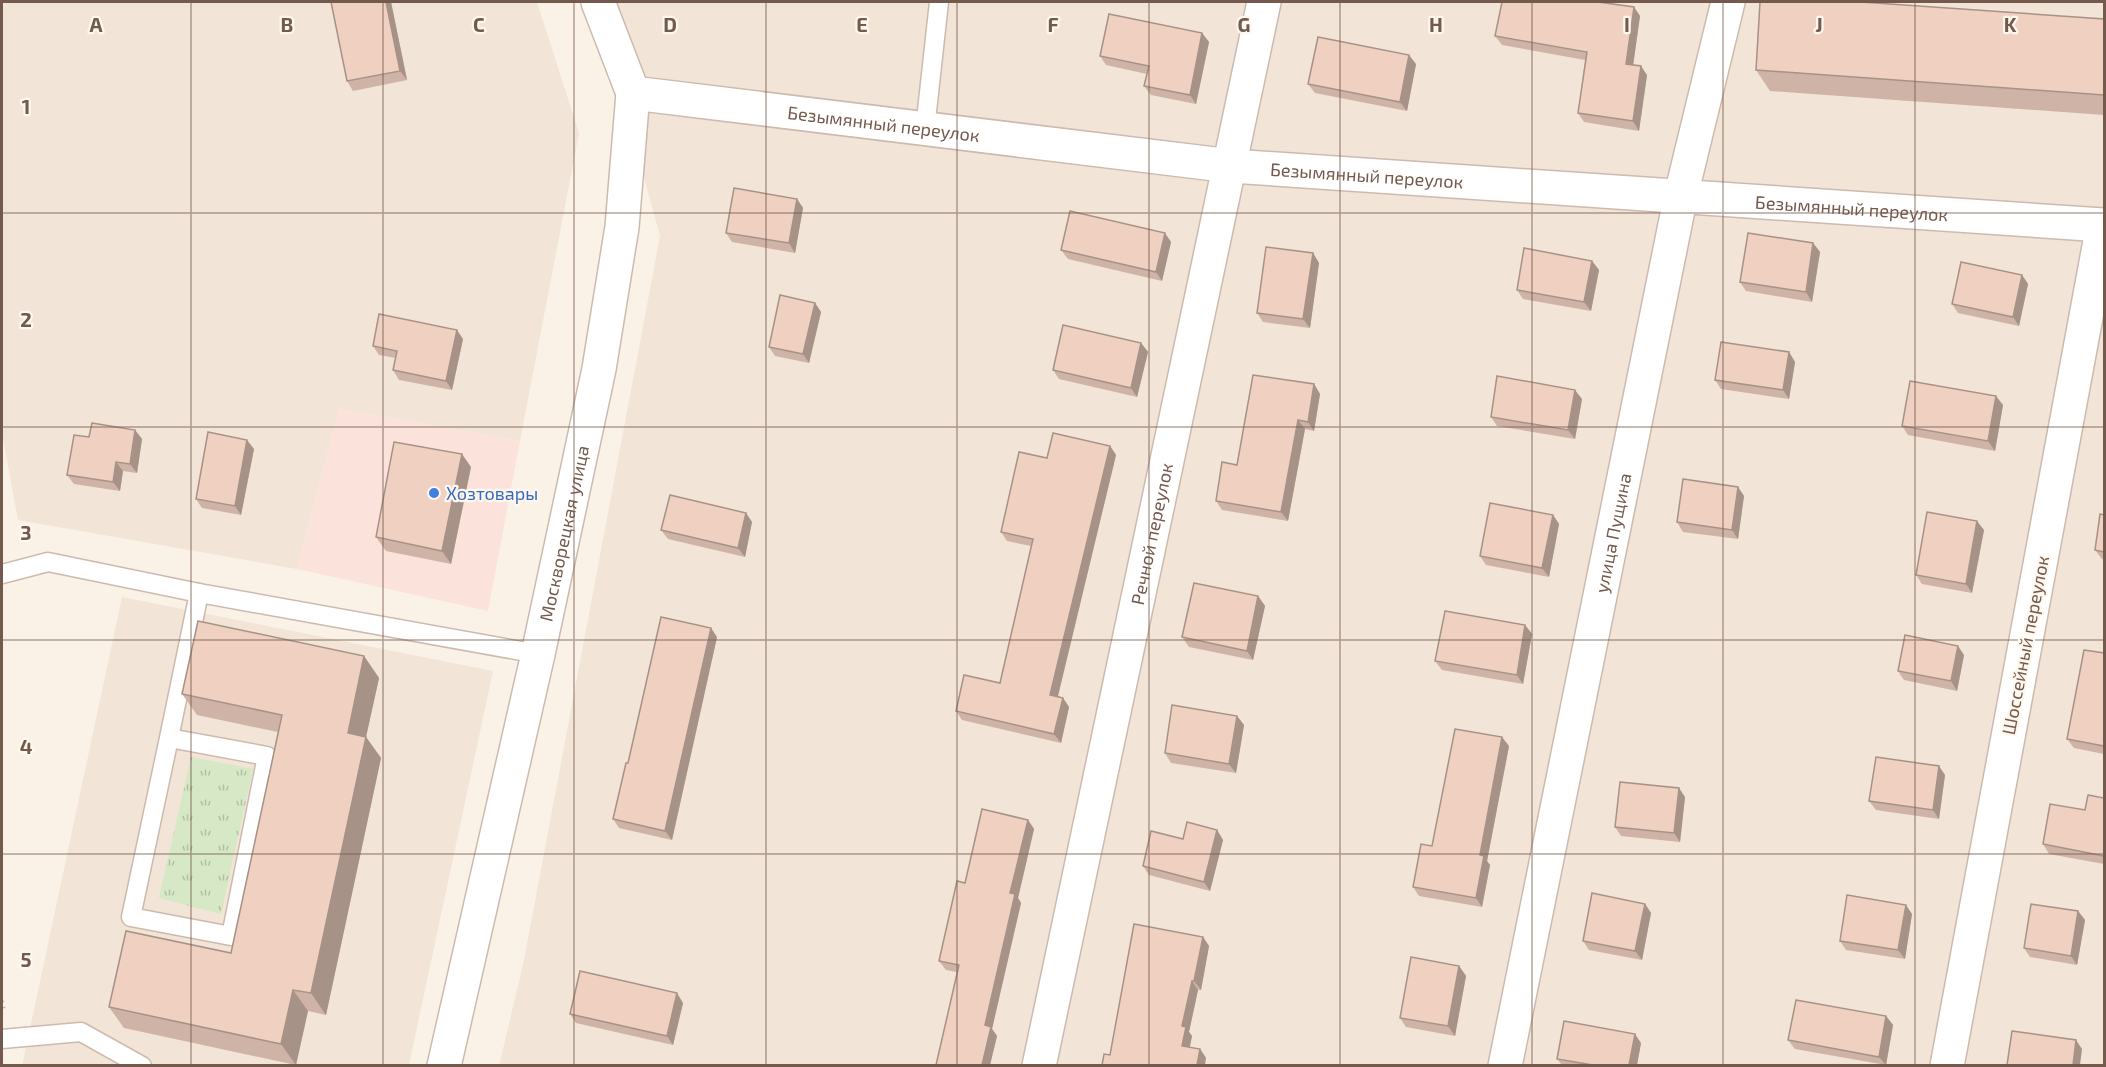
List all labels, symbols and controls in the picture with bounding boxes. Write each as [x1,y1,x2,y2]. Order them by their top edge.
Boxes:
text: A [89,12,103,36]
text: B [281,12,293,36]
text: C [473,12,485,36]
text: D [663,12,677,36]
text: E [856,12,868,36]
text: F [1047,12,1059,36]
text: G [1238,12,1250,36]
text: H [1429,12,1443,36]
text: I [1624,12,1630,36]
text: J [1815,12,1823,36]
text: K [2004,12,2017,36]
text: 1 [22,94,30,118]
street label: Безымянный переулок [786,101,981,146]
street label: Безымянный переулок [1269,158,1464,193]
street label: Безымянный переулок [1754,190,1949,226]
text: 2 [20,307,32,331]
street label: Москворецкая улица [534,443,593,623]
street label: Речной переулок [1126,460,1177,607]
street label: улица Пущина [1590,471,1636,595]
place label: Хозтовары [446,482,538,504]
marker: Хозтовары [427,486,441,500]
text: 3 [20,520,32,544]
street label: Шоссейный переулок [1997,553,2053,736]
text: 4 [20,734,33,758]
text: 5 [20,947,32,971]

